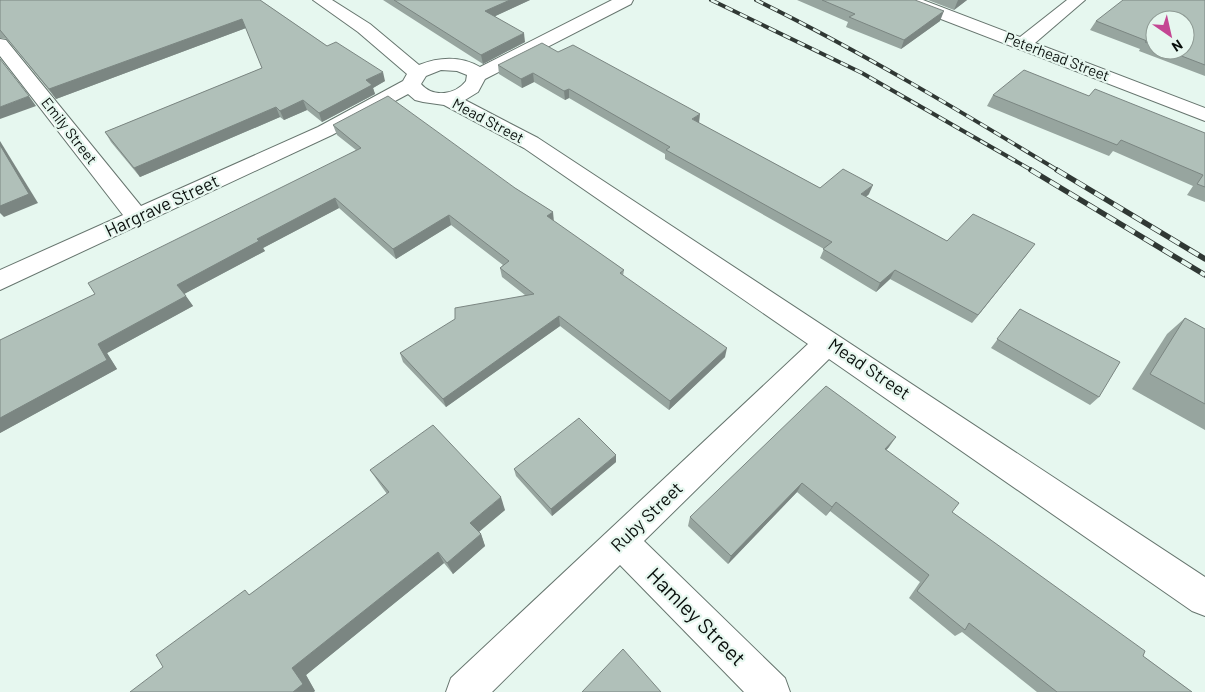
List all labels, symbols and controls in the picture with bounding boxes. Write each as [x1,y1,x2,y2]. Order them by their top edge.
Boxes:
north arrow [1145,10,1195,60]
street label: Peterhead Street [1002,28,1112,84]
text: N [1169,37,1186,56]
street label: Emily Street [38,93,101,167]
street label: Mead Street [450,94,527,146]
street label: Hargrave Street [101,169,222,241]
street label: Mead Street [824,333,915,404]
street label: Ruby Street [606,477,687,556]
street label: Hamley Street [643,562,751,670]

